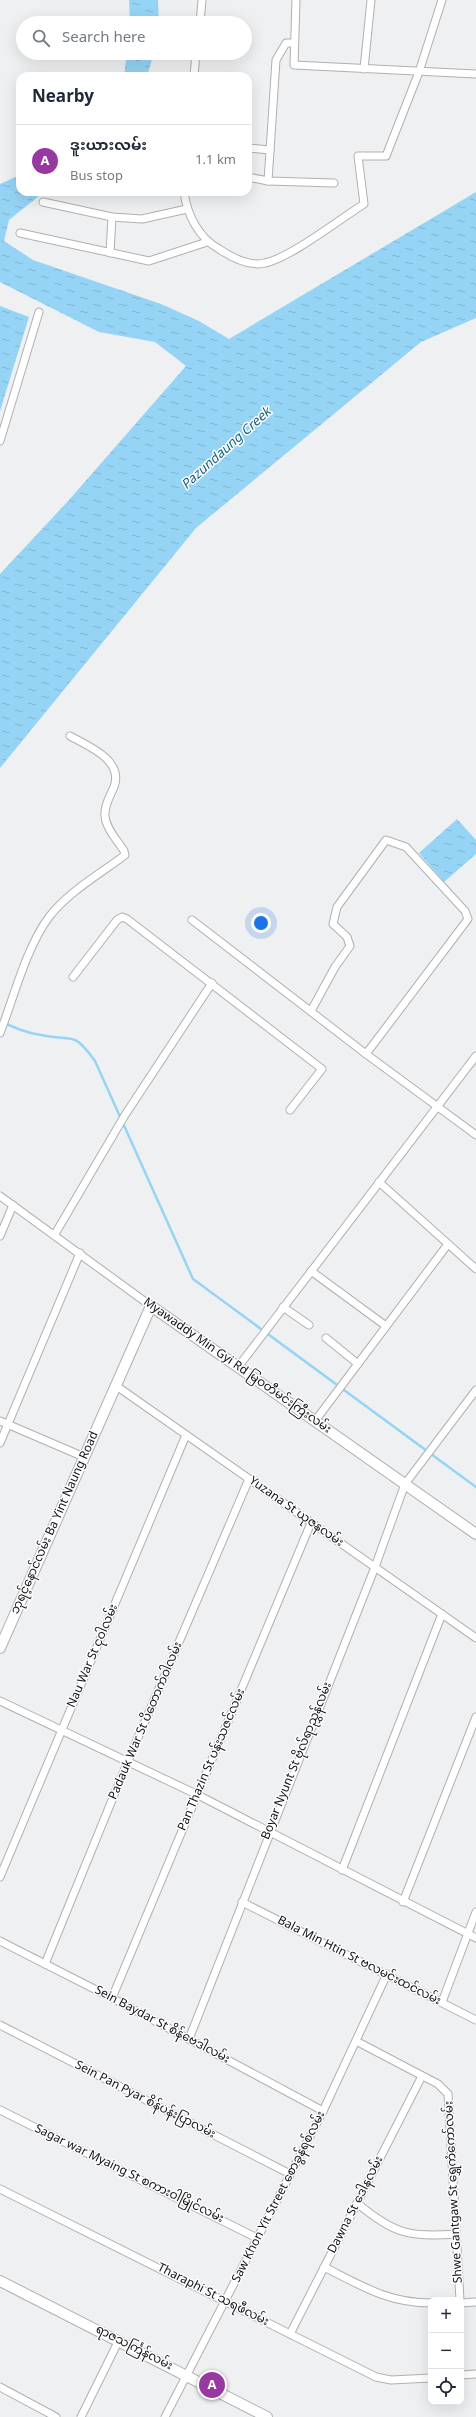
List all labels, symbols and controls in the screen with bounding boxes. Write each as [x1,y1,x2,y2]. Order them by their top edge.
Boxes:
search box [16,16,252,60]
text: Search here [62,22,145,55]
icon: search [30,27,52,49]
text: Nearby [32,79,94,117]
text: ဒူးယားလမ်း [70,130,147,163]
text: 1.1 km [195,147,236,175]
text: A [41,148,49,176]
text: Bus stop [70,163,123,191]
water label: Pazundaung Creek [175,399,281,498]
your location [251,913,271,933]
street label: Myawaddy Min Gyi Rd မြဝတီမင်းကြီးလမ်း [137,1291,337,1441]
street label: ဘုရင့်နောင်လမ်း Ba Yint Naung Road [3,1427,107,1619]
street label: Yuzana St ယုဇနလမ်း [243,1469,349,1555]
street label: Nau War St ငုဝါလမ်း [59,1600,127,1712]
street label: Padauk War St ပိတောက်ဝါလမ်း [101,1638,191,1804]
street label: Boyar Nyunt St ဗိုလ်ရာညွှန်လမ်း [253,1678,341,1844]
street label: Pan Thazin St ပန်းသဇင်လမ်း [170,1684,254,1836]
street label: Bala Min Htin St ဗလမင်းထင်လမ်း [272,1908,446,2014]
street label: Sein Baydar St စိန်ဗေဒါလမ်း [89,1978,235,2072]
street label: Sein Pan Pyar စိန်ပန်းပြာလမ်း [70,2053,220,2147]
street label: Shwe Gantgaw St ရွှေကံကော်လမ်း [436,2100,472,2284]
street label: Saw Khon Yit Street စောခွန်ရစ်လမ်း [224,2106,334,2288]
street label: Sagar war Myaing St စကားဝါမြိုင်လမ်း [30,2117,228,2231]
street label: Dawna St ဒေါနလမ်း [320,2151,392,2259]
street label: Tharaphi St သရဖီလမ်း [152,2255,274,2335]
map controls [428,2297,464,2405]
button: + [428,2297,464,2333]
street label: ရာဇသင်္ကြန်လမ်း [91,2317,177,2379]
button: − [428,2333,464,2369]
button: locate [428,2369,464,2405]
pin: A [199,2370,225,2400]

